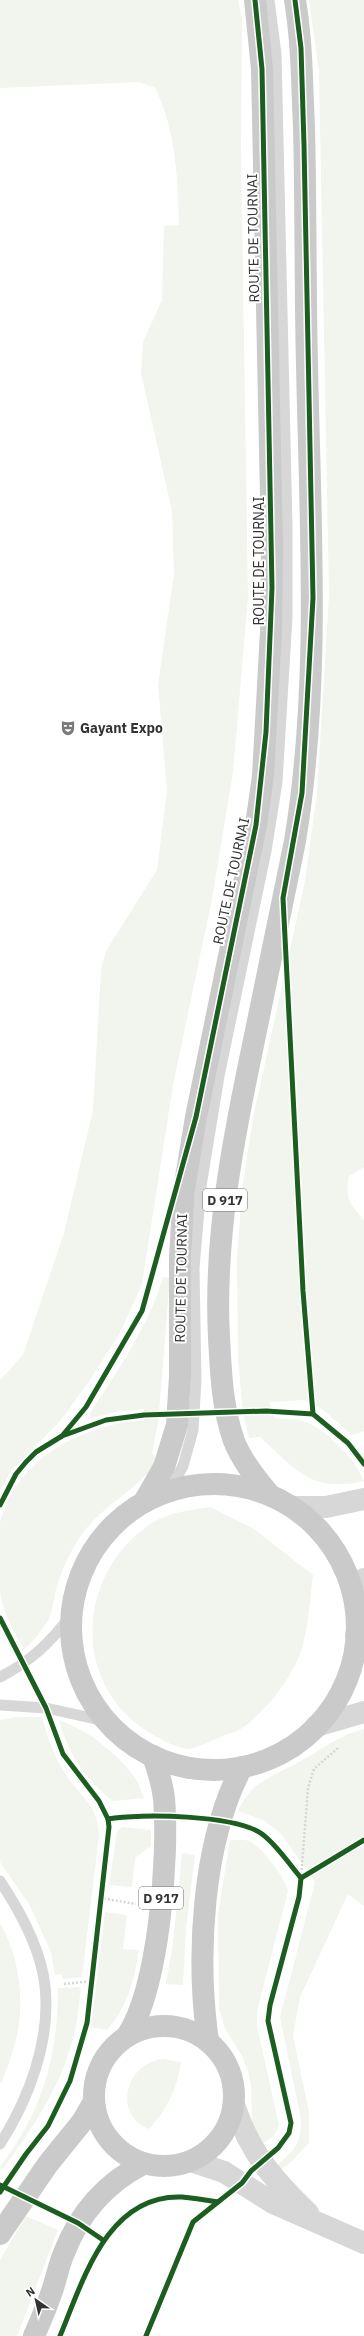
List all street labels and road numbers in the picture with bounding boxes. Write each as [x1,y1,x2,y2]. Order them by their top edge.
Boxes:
street label: ROUTE DE TOURNAI [243,173,263,303]
street label: ROUTE DE TOURNAI [250,496,268,626]
street label: ROUTE DE TOURNAI [209,816,253,946]
road number: D 917 [203,1189,247,1211]
street label: ROUTE DE TOURNAI [171,1213,191,1343]
road number: D 917 [139,1887,183,1909]

